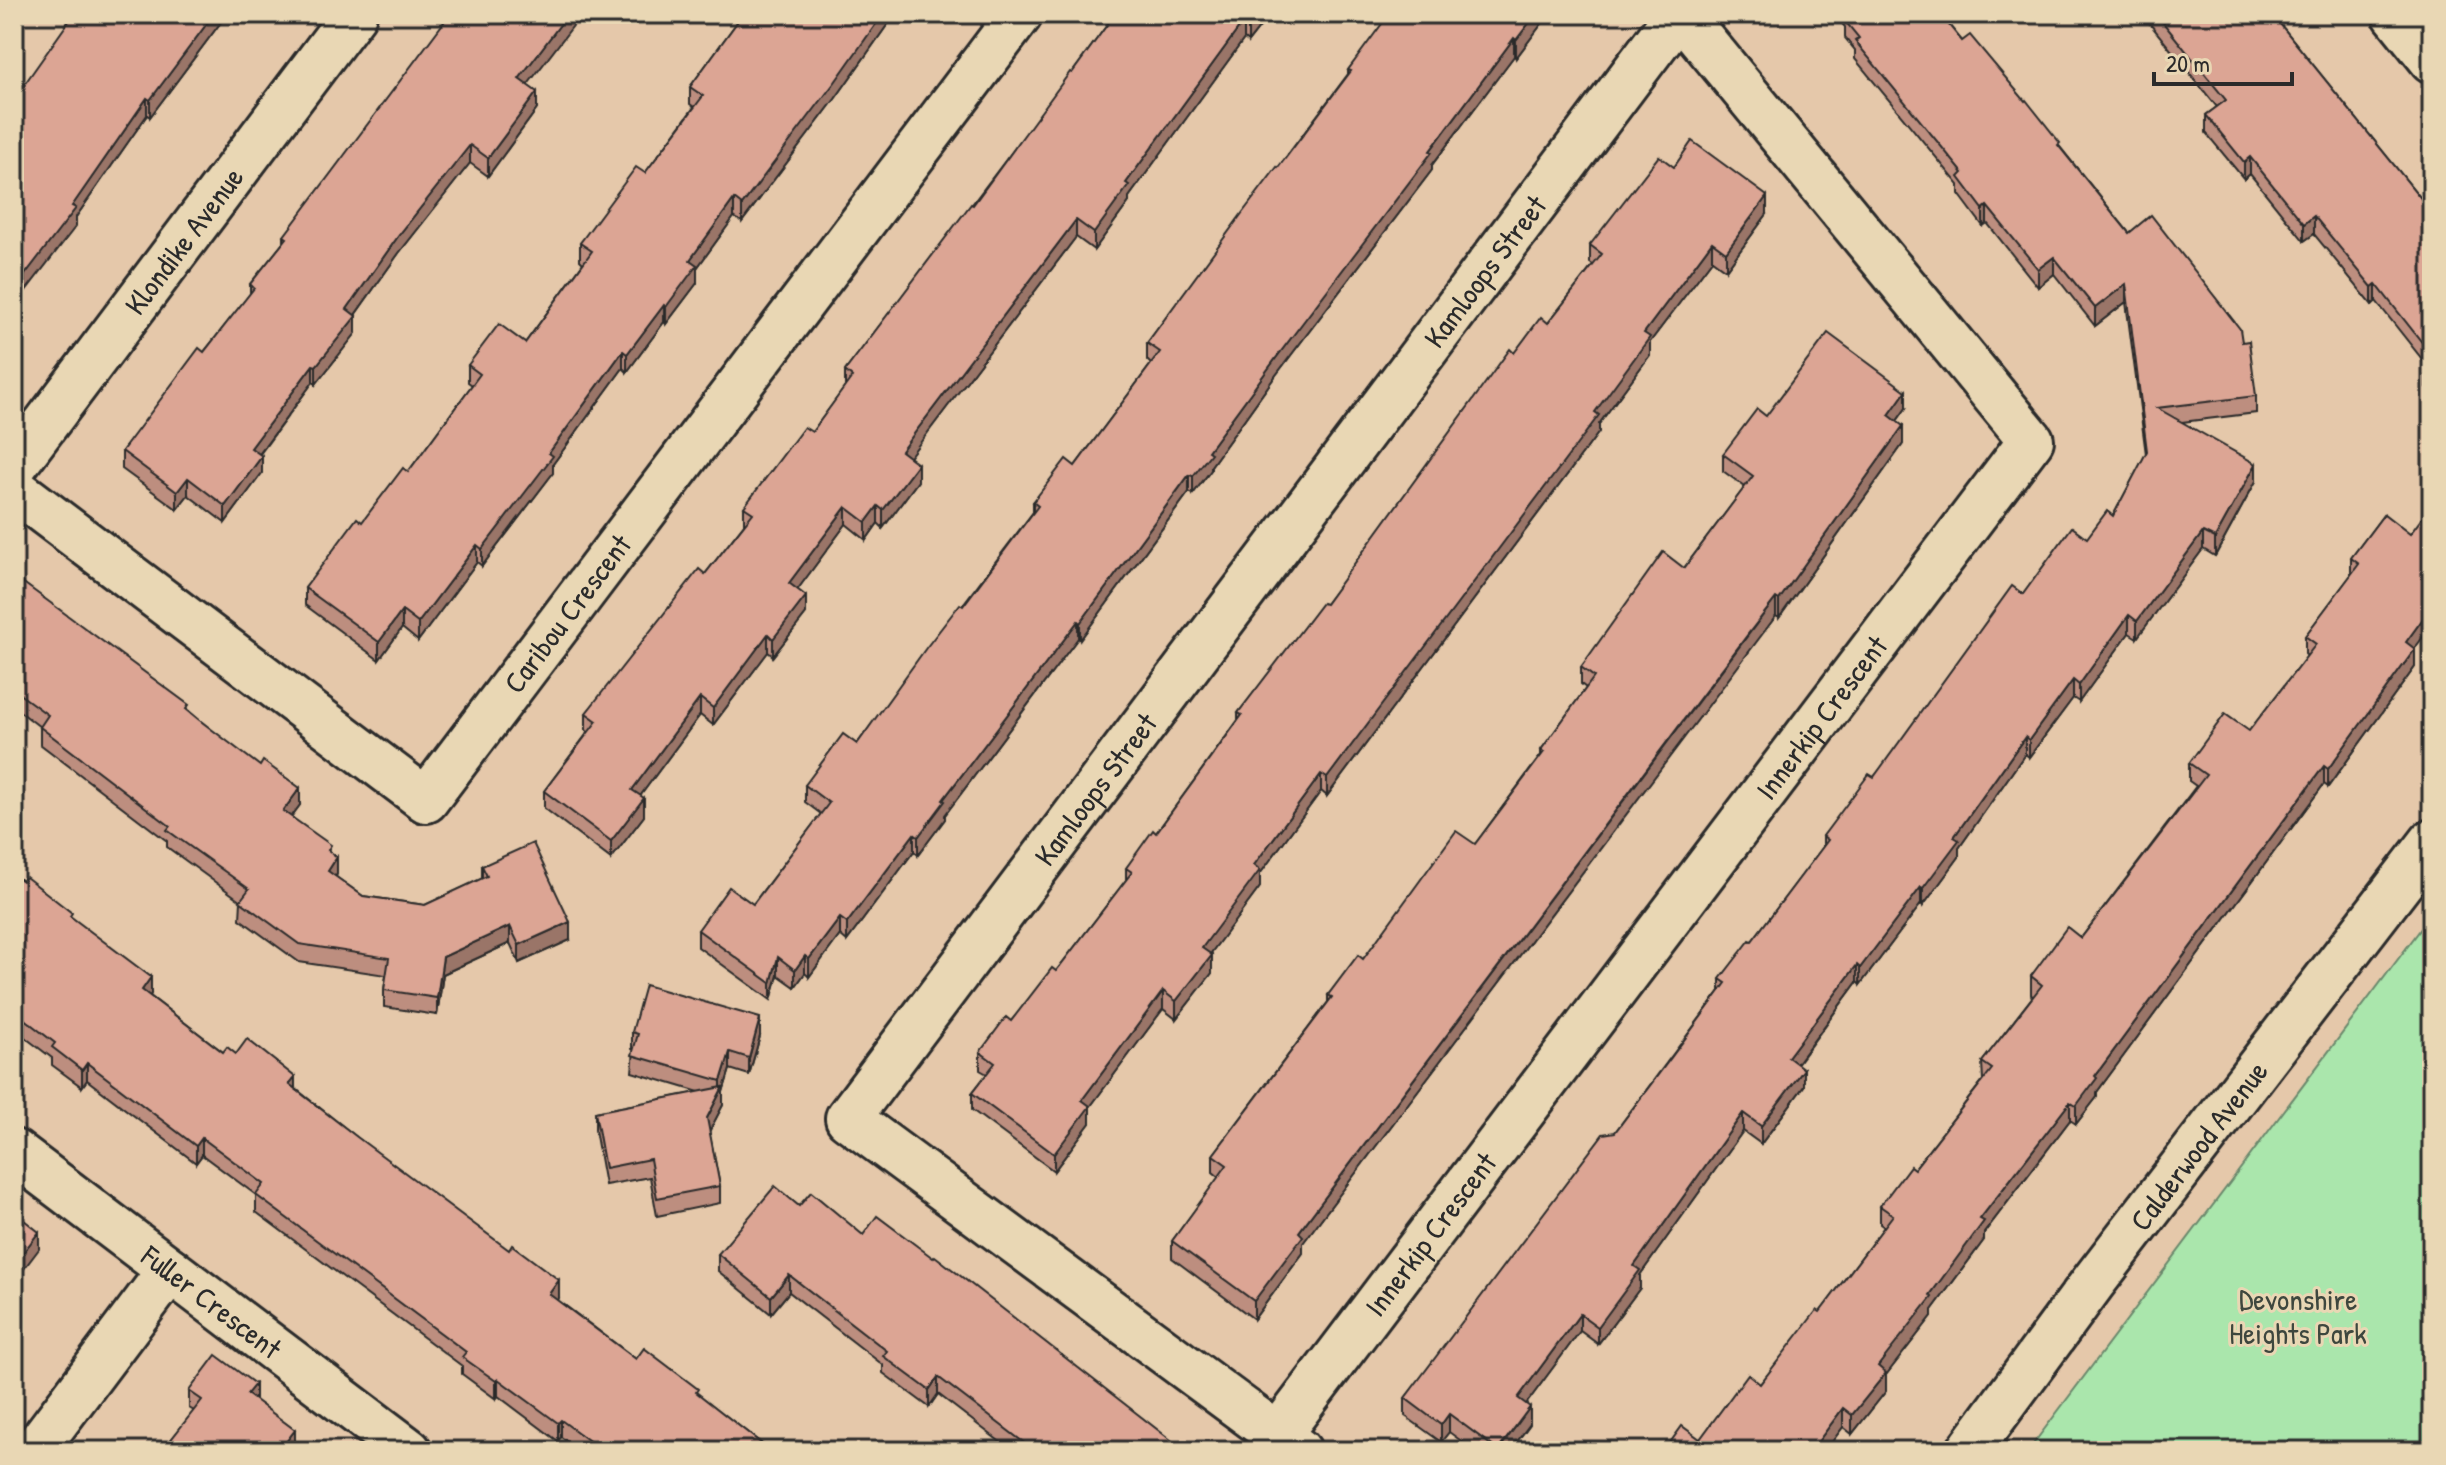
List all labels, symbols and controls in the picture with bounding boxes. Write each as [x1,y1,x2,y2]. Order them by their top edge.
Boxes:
scale bar [2154,36,2292,86]
text: 20 m [2166,47,2210,79]
street label: Klondike Avenue [115,159,252,323]
street label: Kamloops Street [1414,186,1555,356]
street label: Caribou Crescent [494,526,640,701]
street label: Innerkip Crescent [1746,627,1896,807]
street label: Kamloops Street [1025,704,1166,874]
street label: Calderwood Avenue [2120,1052,2276,1239]
street label: Innerkip Crescent [1355,1143,1505,1324]
street label: Fuller Crescent [133,1235,290,1368]
park label: Devonshire Heights Park [2229,1279,2367,1353]

